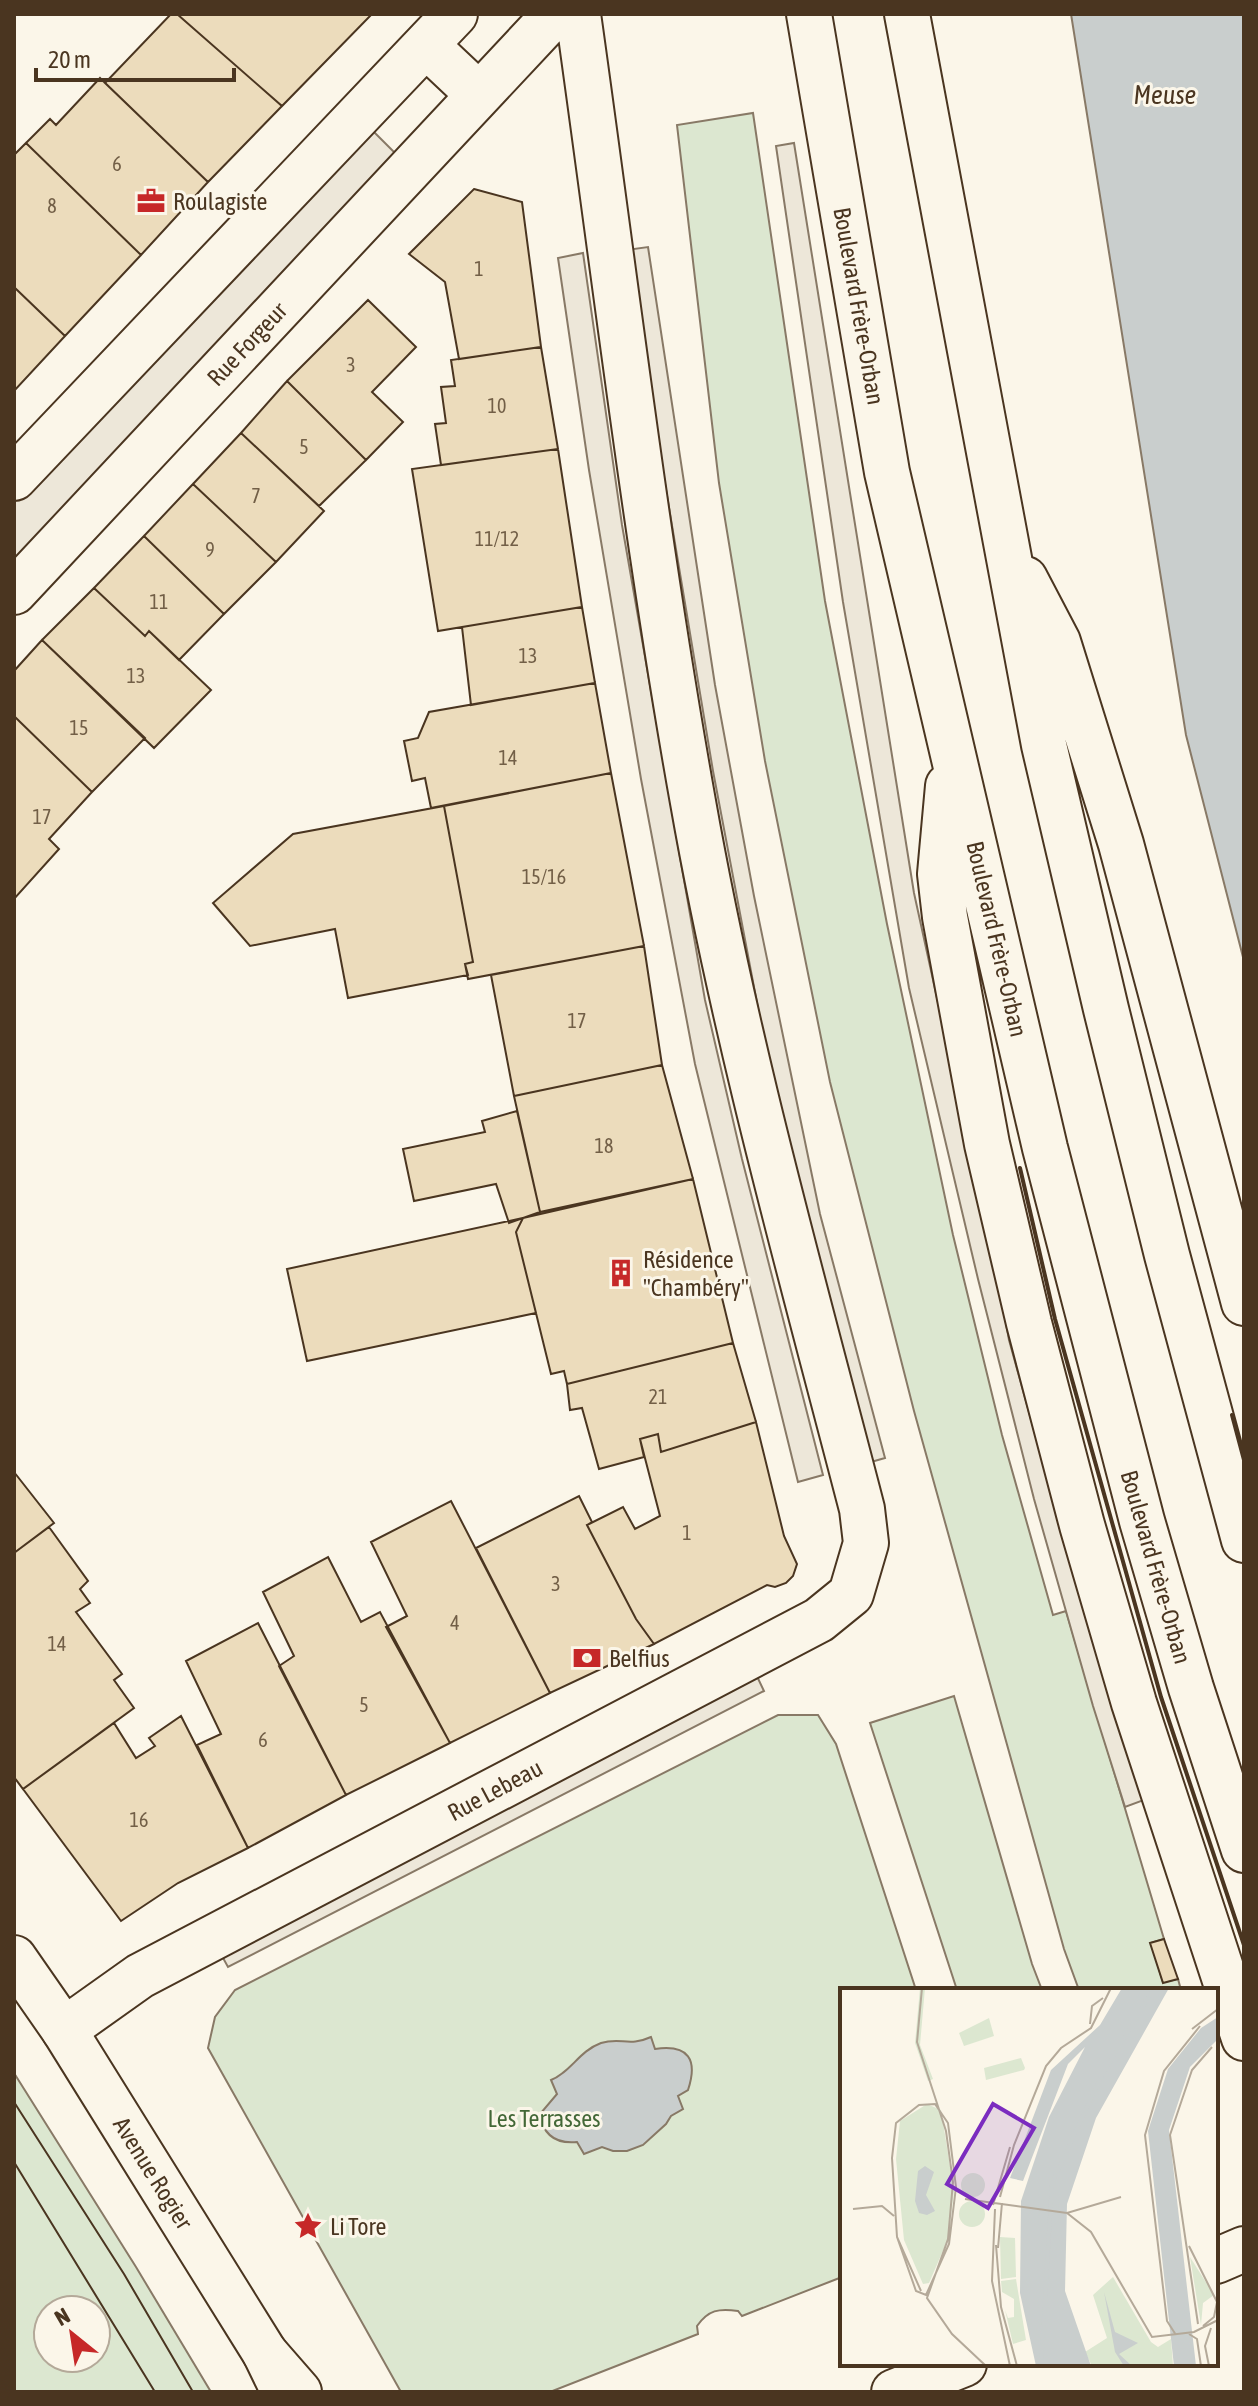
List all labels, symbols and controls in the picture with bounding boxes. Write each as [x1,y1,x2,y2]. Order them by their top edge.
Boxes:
scale bar [36,32,234,82]
text: 20 m [48,46,91,73]
water label: Meuse [1134,80,1196,110]
house number: 6 [112,152,122,175]
office icon: Roulagiste [136,186,166,216]
place label: Roulagiste [173,188,267,215]
house number: 8 [47,194,57,217]
street label: Boulevard Frère-Orban [828,205,890,407]
house number: 1 [474,257,484,280]
street label: Rue Forgeur [202,296,293,391]
house number: 3 [346,353,356,376]
house number: 10 [488,394,506,417]
house number: 5 [299,435,309,458]
house number: 7 [251,484,261,507]
house number: 11/12 [475,527,519,550]
house number: 9 [205,538,215,561]
house number: 11 [150,590,168,613]
house number: 13 [519,644,537,667]
house number: 13 [127,664,145,687]
house number: 15 [70,716,88,739]
house number: 14 [499,746,517,769]
house number: 17 [33,805,51,828]
street label: Boulevard Frère-Orban [961,839,1033,1039]
house number: 15/16 [522,865,566,888]
house number: 17 [568,1009,586,1032]
house number: 18 [595,1134,613,1157]
place label: Résidence "Chambéry" [643,1246,749,1301]
building icon: Résidence "Chambéry" [606,1258,636,1288]
house number: 21 [649,1385,667,1408]
street label: Boulevard Frère-Orban [1115,1467,1197,1667]
house number: 1 [682,1521,692,1544]
house number: 3 [551,1572,561,1595]
house number: 4 [450,1611,460,1634]
house number: 14 [48,1632,66,1655]
bank icon: Belfius [572,1643,602,1673]
place label: Belfius [609,1645,670,1672]
house number: 5 [359,1693,369,1716]
house number: 6 [258,1728,268,1751]
street label: Rue Lebeau [443,1754,547,1826]
house number: 16 [130,1808,148,1831]
inset map [840,1988,1218,2366]
park label: Les Terrasses [487,2105,601,2132]
street label: Avenue Rogier [108,2112,199,2235]
place icon: Li Tore [293,2211,323,2241]
place label: Li Tore [330,2213,386,2240]
north arrow [32,2294,112,2374]
text: N [50,2302,74,2331]

